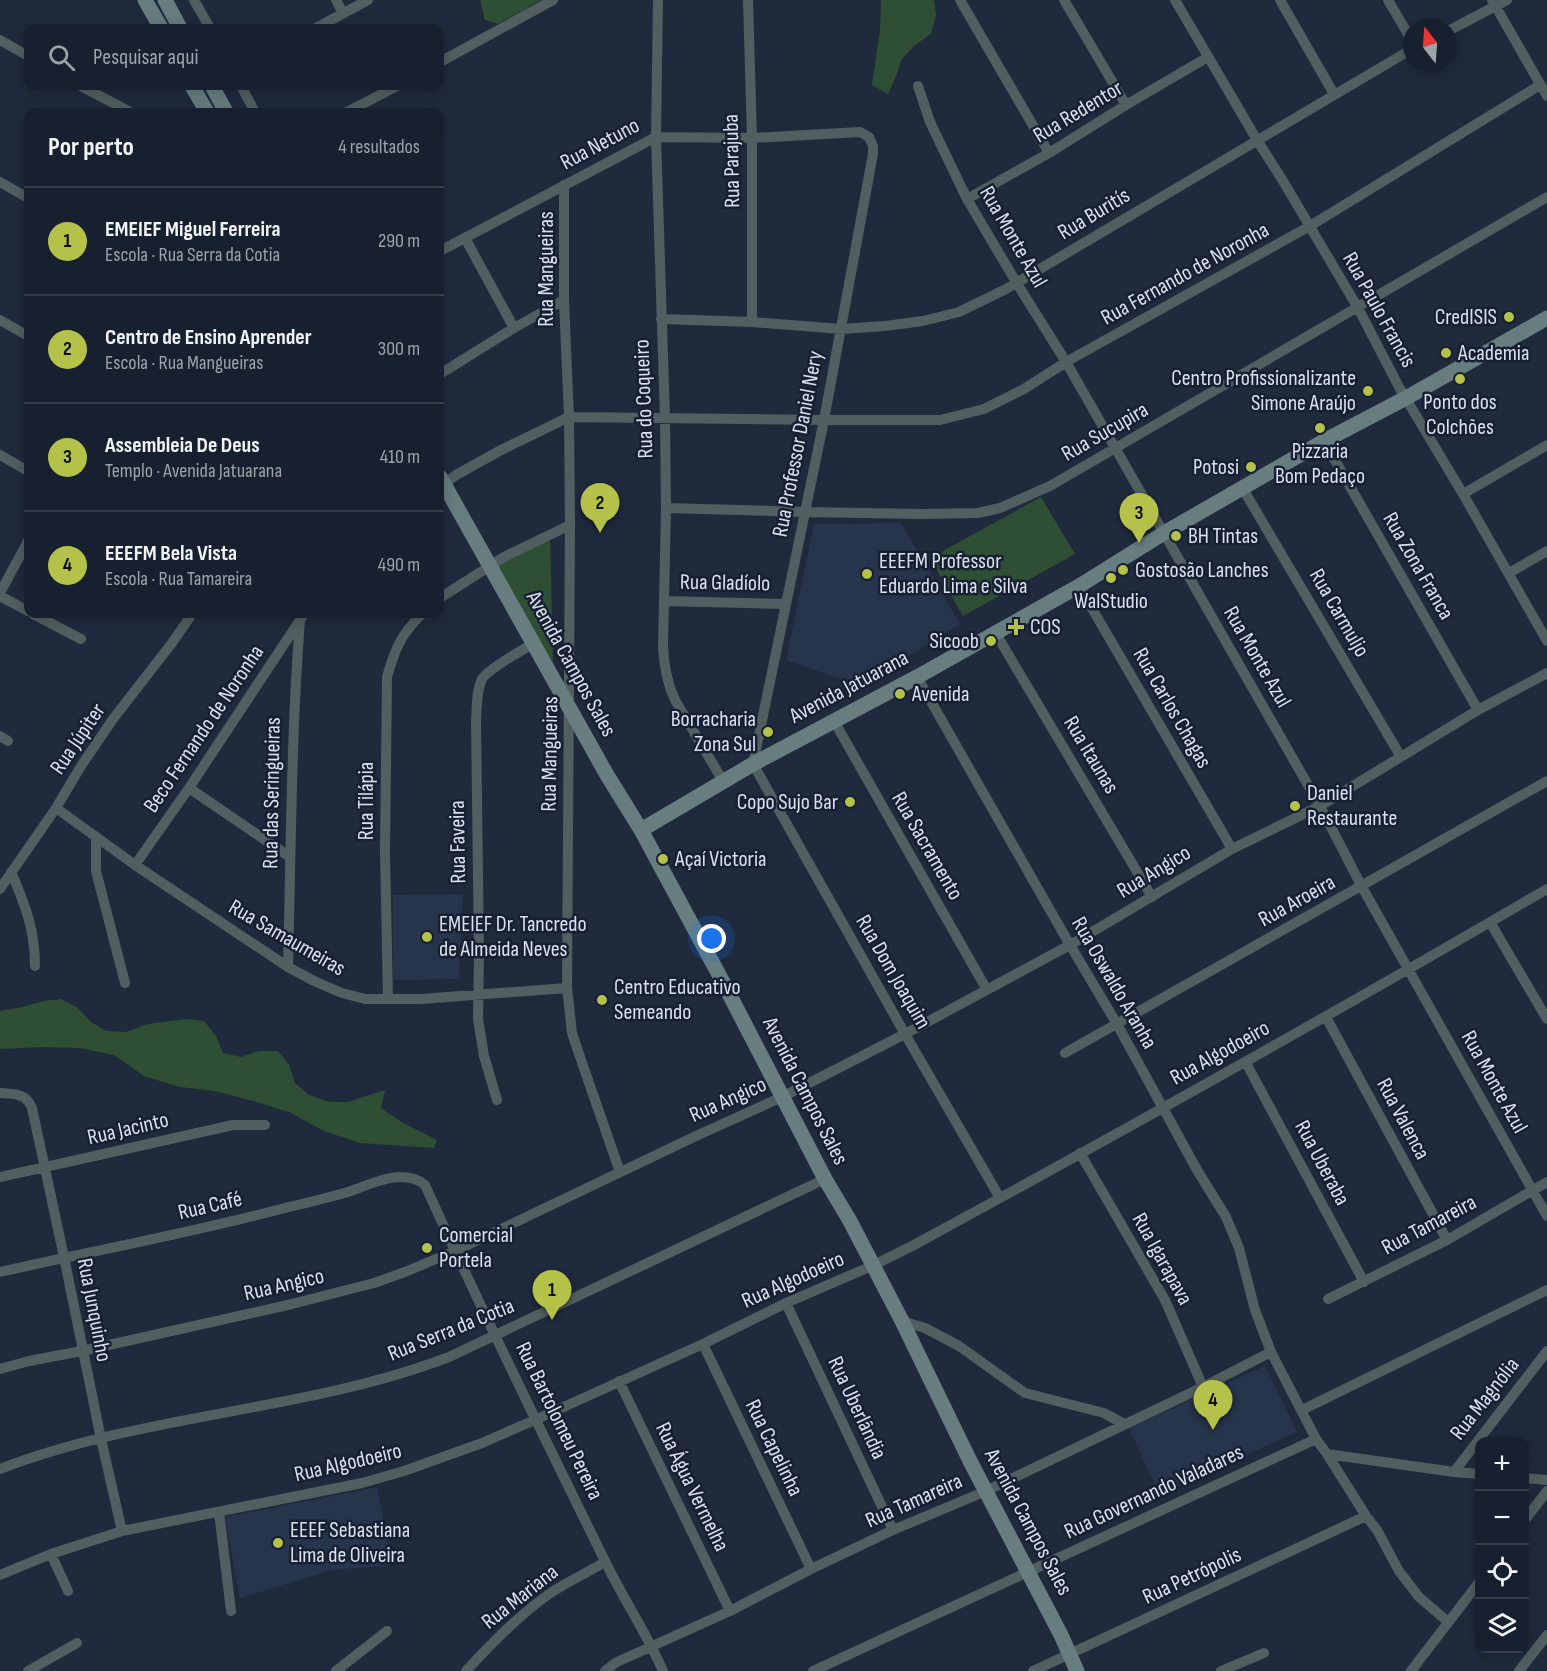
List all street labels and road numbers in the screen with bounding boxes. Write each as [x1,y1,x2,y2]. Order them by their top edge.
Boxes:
street label: Rua Redentor [1028,75,1128,149]
street label: Rua Netuno [556,112,644,176]
street label: Rua Parajuba [718,114,746,208]
street label: Rua Monte Azul [973,181,1053,293]
street label: Rua Buritís [1053,182,1135,246]
street label: Rua Mangueiras [533,211,560,327]
street label: Rua Fernando de Noronha [1096,217,1274,331]
street label: Rua Paulo Francis [1336,248,1422,372]
street label: Rua do Coqueiro [628,339,660,459]
street label: Rua Professor Daniel Nery [767,348,829,539]
street label: Rua Sucupira [1057,396,1153,468]
street label: Rua Zona Franca [1376,507,1460,625]
street label: Rua Carmuljo [1303,564,1375,662]
street label: Rua Gladíolo [680,569,770,597]
street label: Avenida Campos Sales [519,586,622,742]
street label: Rua Monte Azul [1217,601,1297,713]
street label: Beco Fernando de Noronha [138,640,270,818]
street label: Rua Carlos Chagas [1127,643,1217,773]
street label: Avenida Jatuarana [784,644,913,730]
street label: Rua Mangueiras [535,696,565,812]
street label: Rua Júpiter [44,698,112,780]
street label: Rua Itaunas [1057,711,1125,799]
street label: Rua das Seringueiras [257,717,287,869]
street label: Rua Tilápia [353,762,380,840]
street label: Rua Sacramento [885,787,969,905]
street label: Rua Faveira [444,800,472,884]
street label: Rua Angico [1112,839,1196,905]
street label: Rua Aroeira [1254,869,1340,933]
street label: Rua Samaumeiras [224,894,350,982]
street label: Rua Dom Joaquim [849,910,937,1034]
street label: Rua Oswaldo Aranha [1065,912,1163,1054]
street label: Avenida Campos Sales [756,1012,854,1169]
street label: Rua Algodoeiro [1166,1015,1274,1091]
street label: Rua Monte Azul [1455,1026,1533,1138]
street label: Rua Angico [685,1071,771,1129]
street label: Rua Valenca [1370,1074,1436,1164]
street label: Rua Jacinto [85,1107,171,1151]
street label: Rua Uberaba [1288,1116,1356,1210]
street label: Rua Café [175,1186,245,1226]
street label: Rua Tamareira [1377,1189,1481,1261]
street label: Rua Igarapava [1126,1208,1198,1310]
street label: Rua Algodoeiro [738,1245,848,1315]
street label: Rua Junquinho [71,1256,117,1364]
street label: Rua Angico [241,1263,327,1307]
street label: Rua Serra da Cotia [384,1292,518,1368]
street label: Rua Bartolomeu Pereira [509,1338,609,1504]
street label: Rua Uberlândia [821,1352,893,1464]
street label: Rua Magnólia [1444,1352,1526,1446]
street label: Rua Capelinha [739,1395,809,1501]
street label: Rua Água Vermelha [649,1418,735,1556]
street label: Rua Algodoeiro [292,1438,404,1488]
street label: Rua Governando Valadares [1060,1439,1248,1545]
street label: Avenida Campos Sales [978,1443,1078,1600]
street label: Rua Tamareira [861,1468,967,1534]
street label: Rua Petrópolis [1138,1541,1246,1611]
street label: Rua Mariana [476,1559,564,1635]

